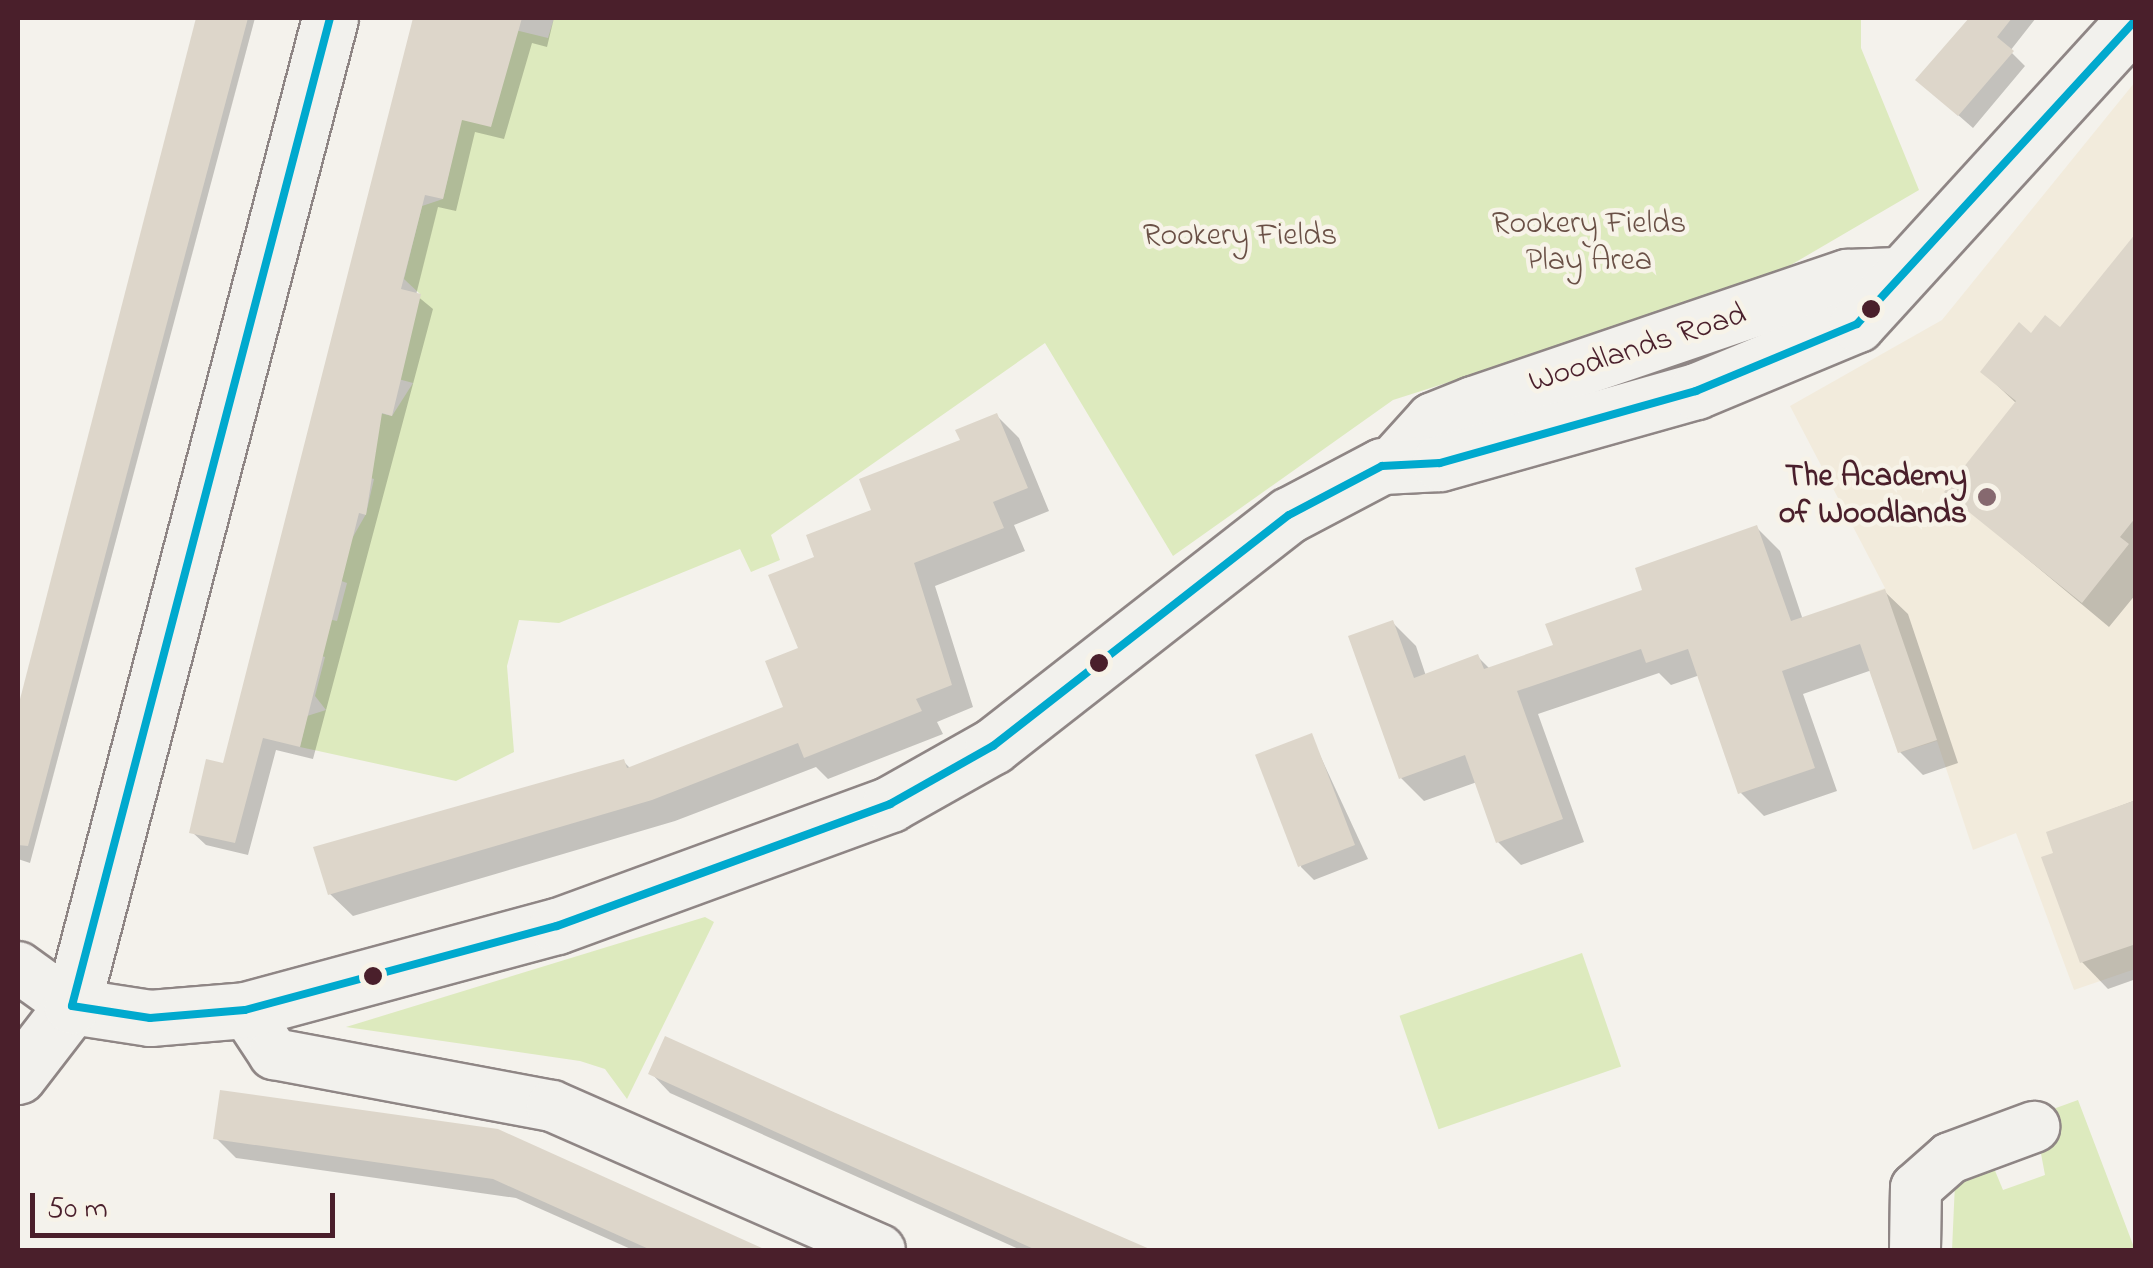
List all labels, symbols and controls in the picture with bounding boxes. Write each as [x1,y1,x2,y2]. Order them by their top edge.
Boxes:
park label: Rookery Fields Play Area [1492,207,1686,282]
park label: Rookery Fields [1143,218,1337,256]
street label: Woodlands Road [1524,297,1752,403]
unlabelled marker [1861,299,1881,319]
place label: The Academy of Woodlands [1779,460,1967,535]
marker: The Academy of Woodlands [1976,486,1998,508]
unlabelled marker [1089,653,1109,673]
unlabelled marker [363,966,383,986]
scale bar [35,1173,340,1235]
text: 50 m [47,1188,108,1232]

